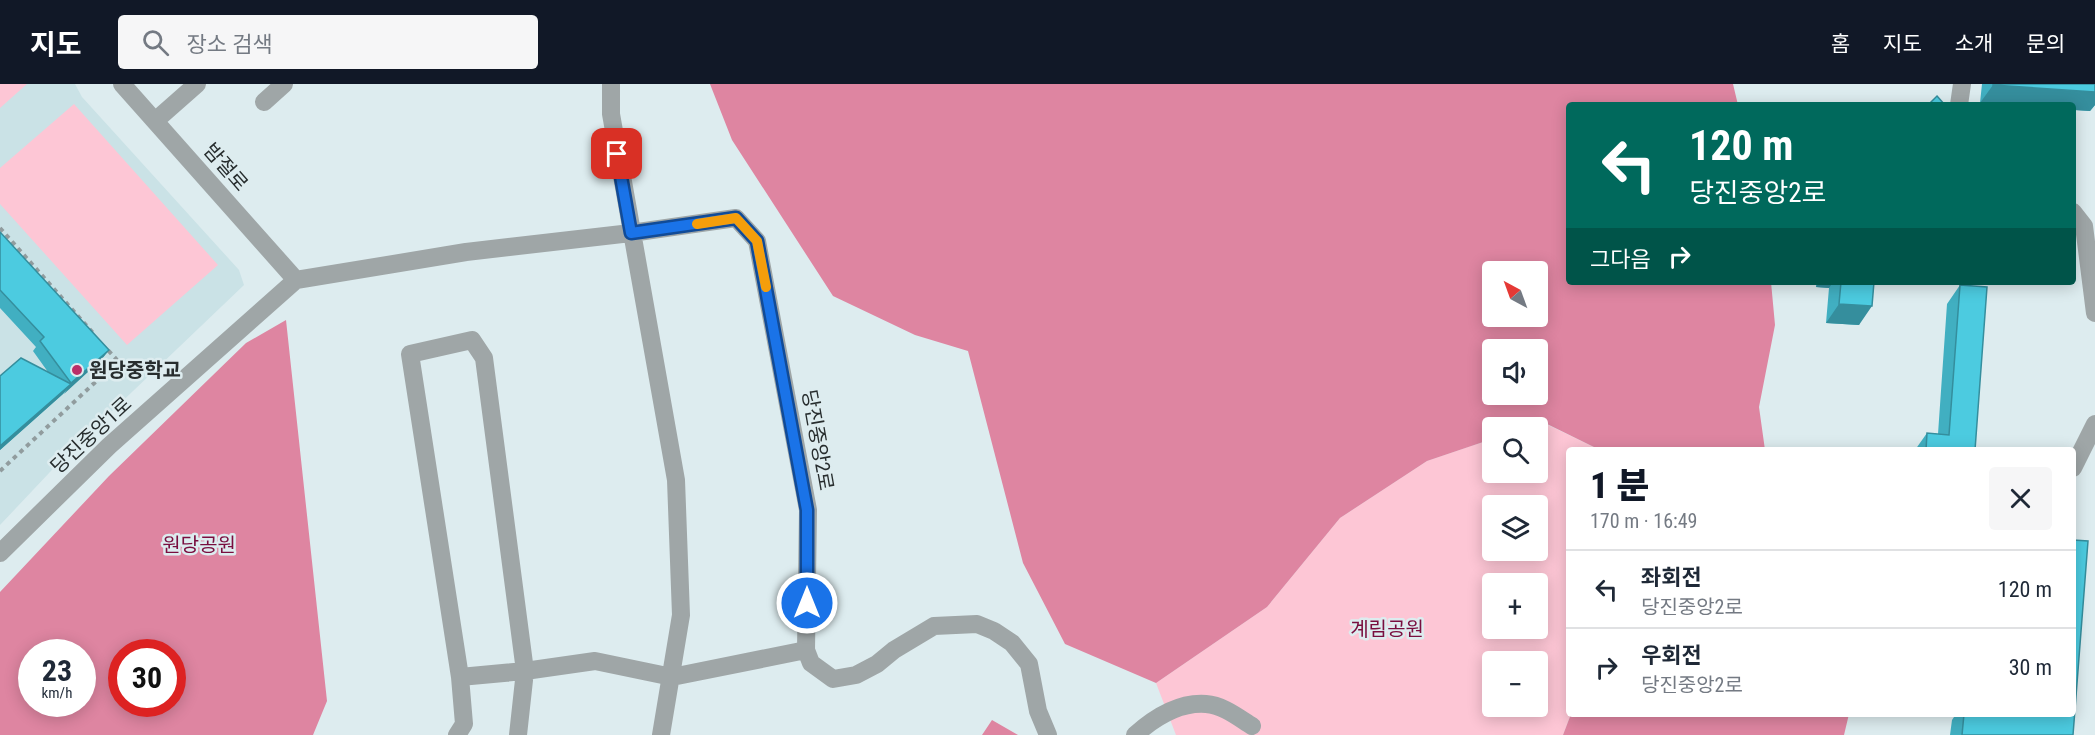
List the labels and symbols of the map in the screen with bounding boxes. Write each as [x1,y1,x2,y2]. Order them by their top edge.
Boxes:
pin [591,128,642,179]
street label: 밤절로 [199,138,253,196]
north arrow [1482,261,1548,327]
place label: 원당중학교 [89,358,181,382]
marker: 원당중학교 [70,363,84,377]
street label: 당진중앙2로 [797,388,839,492]
street label: 당진중앙1로 [46,391,136,479]
park label: 원당공원 [162,533,236,557]
position arrow [775,571,839,635]
park label: 계림공원 [1350,617,1424,641]
speed limit sign: 30 [108,639,186,717]

